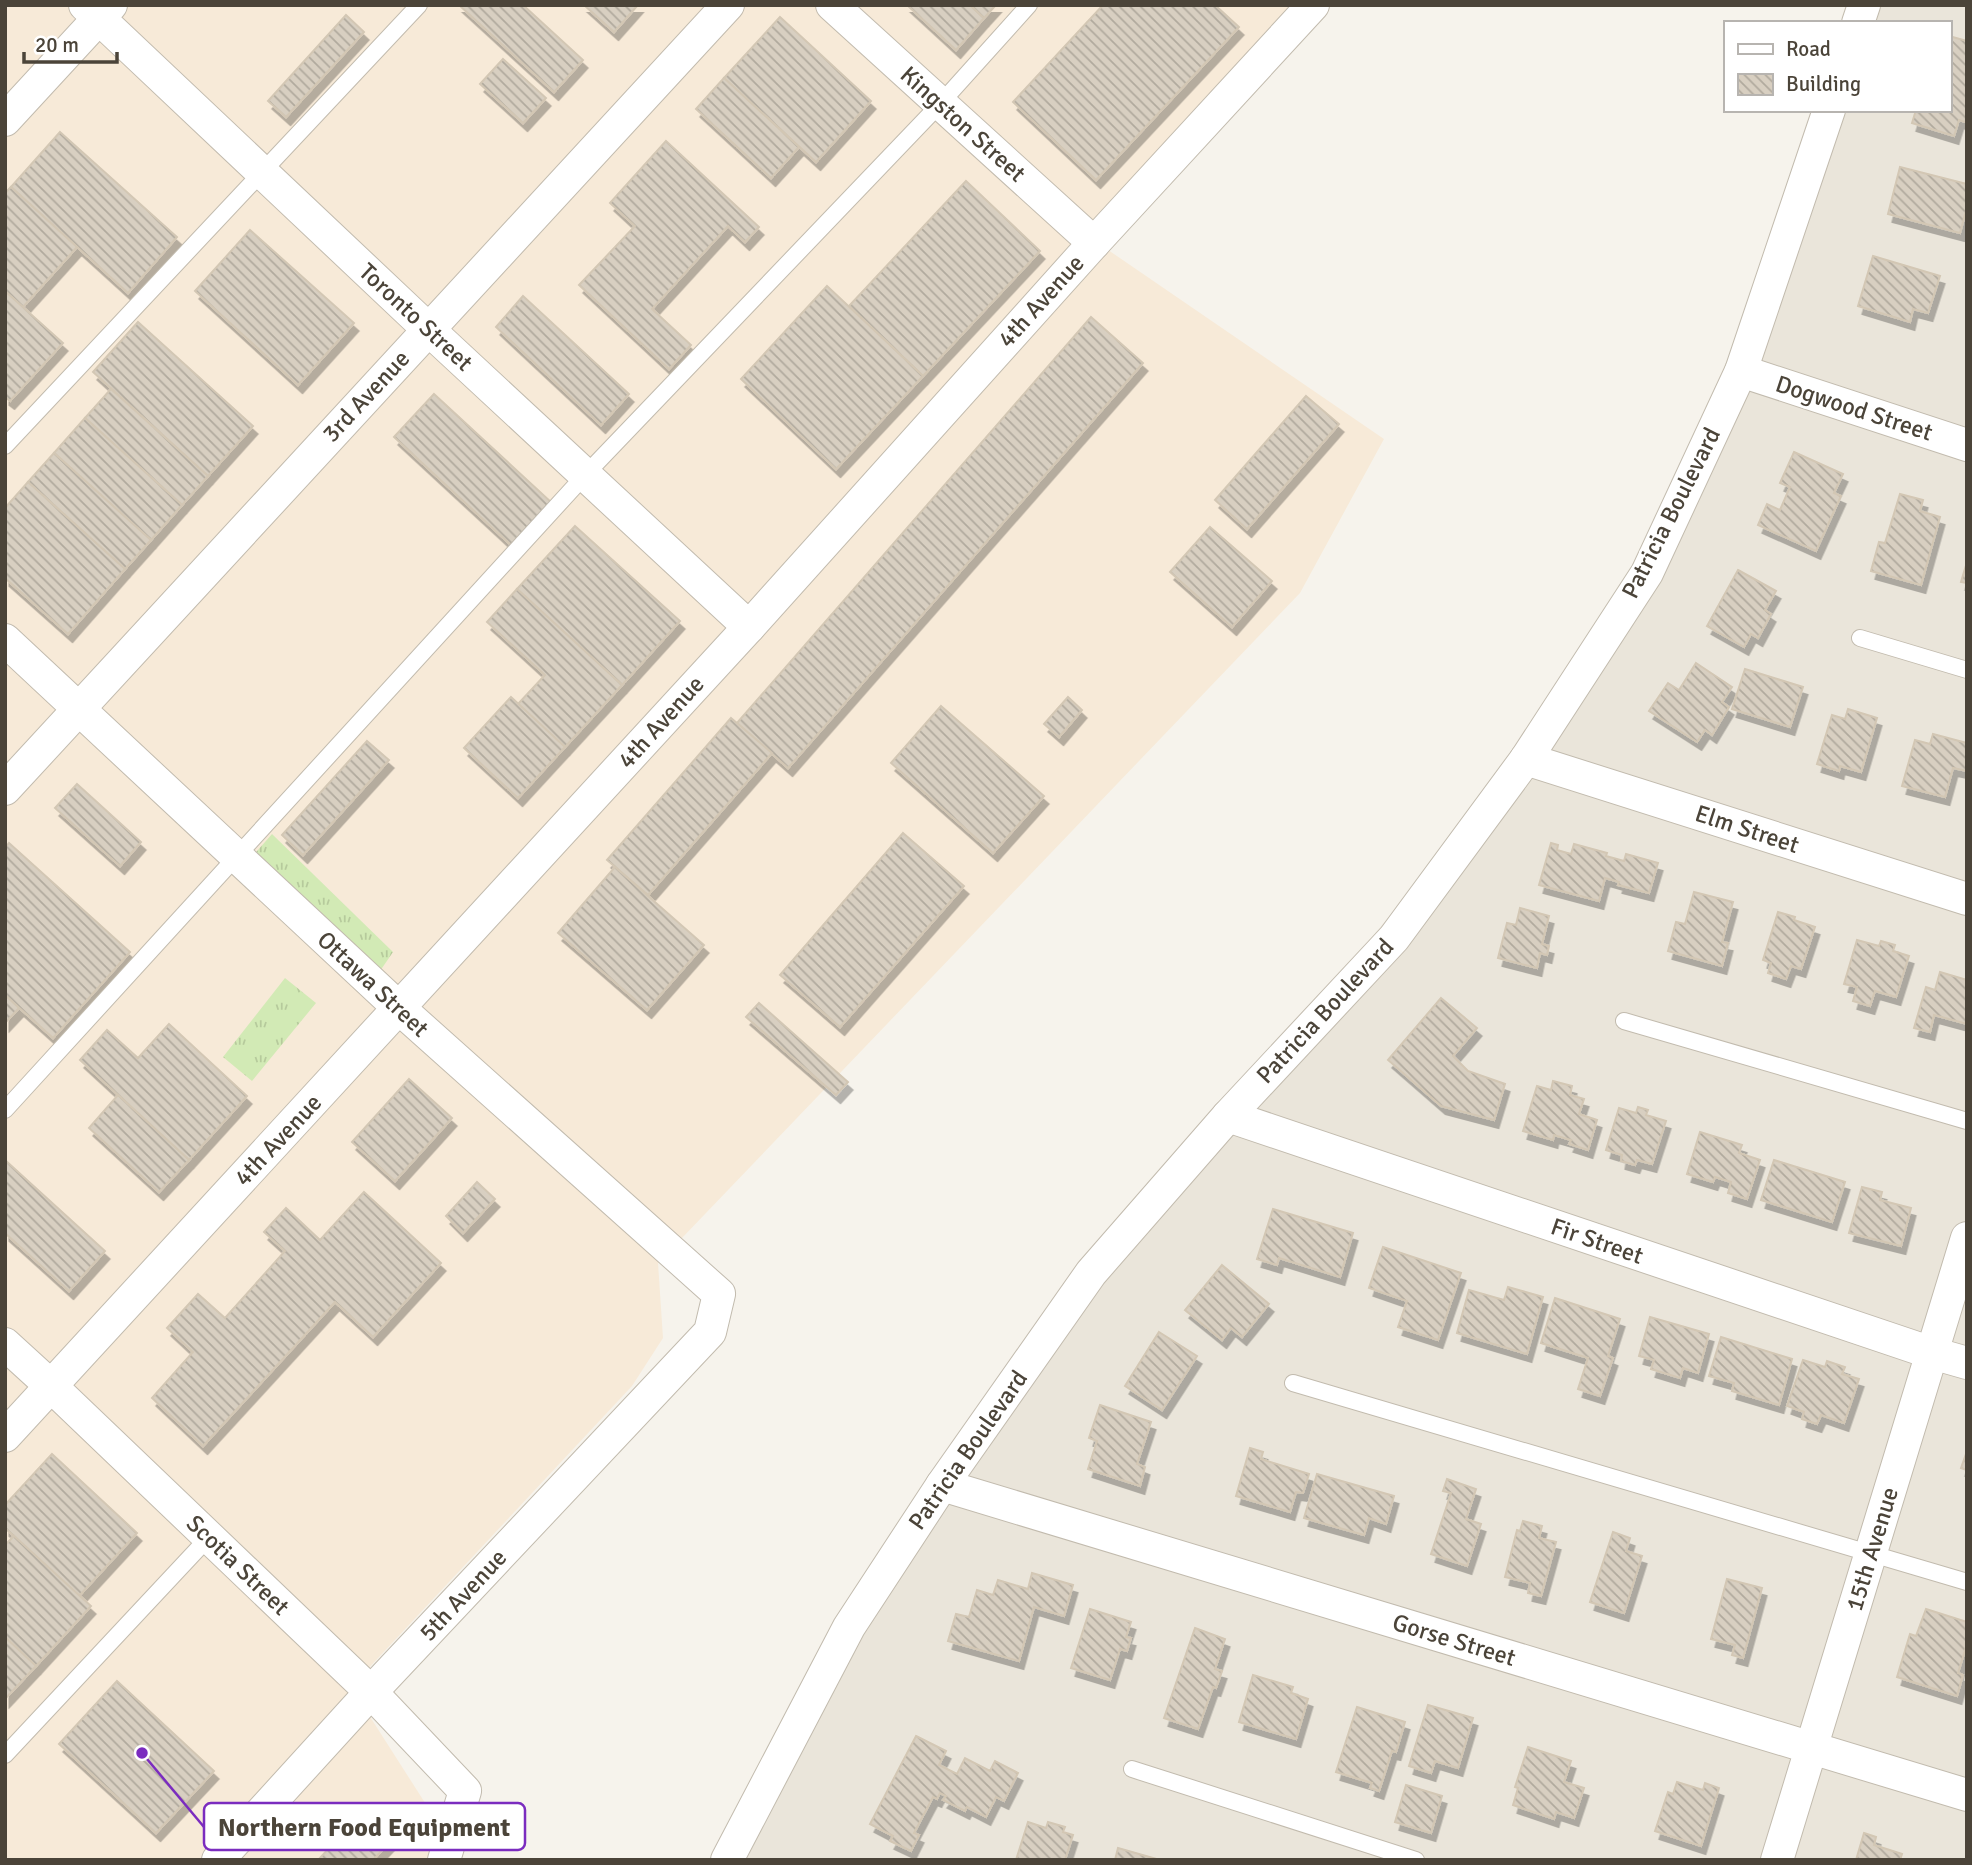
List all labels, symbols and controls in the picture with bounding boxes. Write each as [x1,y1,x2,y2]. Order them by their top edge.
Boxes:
scale bar [24,21,117,65]
legend [1724,21,1951,112]
text: 20 m [35,32,79,58]
text: Road [1786,36,1831,62]
street label: Kingston Street [894,60,1032,188]
text: Building [1786,71,1861,97]
street label: 4th Avenue [991,248,1091,354]
street label: Toronto Street [353,257,479,377]
street label: 3rd Avenue [316,344,416,448]
street label: Dogwood Street [1772,369,1936,447]
street label: Patricia Boulevard [1615,423,1727,603]
street label: 4th Avenue [611,669,711,775]
street label: Elm Street [1691,798,1803,860]
street label: Ottawa Street [311,925,435,1043]
street label: Patricia Boulevard [1250,932,1400,1090]
street label: 4th Avenue [228,1088,328,1192]
street label: Fir Street [1547,1211,1647,1271]
street label: Patricia Boulevard [902,1365,1034,1535]
street label: 15th Avenue [1839,1484,1905,1614]
street label: Scotia Street [180,1508,296,1622]
street label: 5th Avenue [413,1543,513,1647]
street label: Gorse Street [1389,1607,1519,1673]
callout: Northern Food Equipment [204,1803,525,1850]
text: Northern Food Equipment [218,1812,510,1844]

